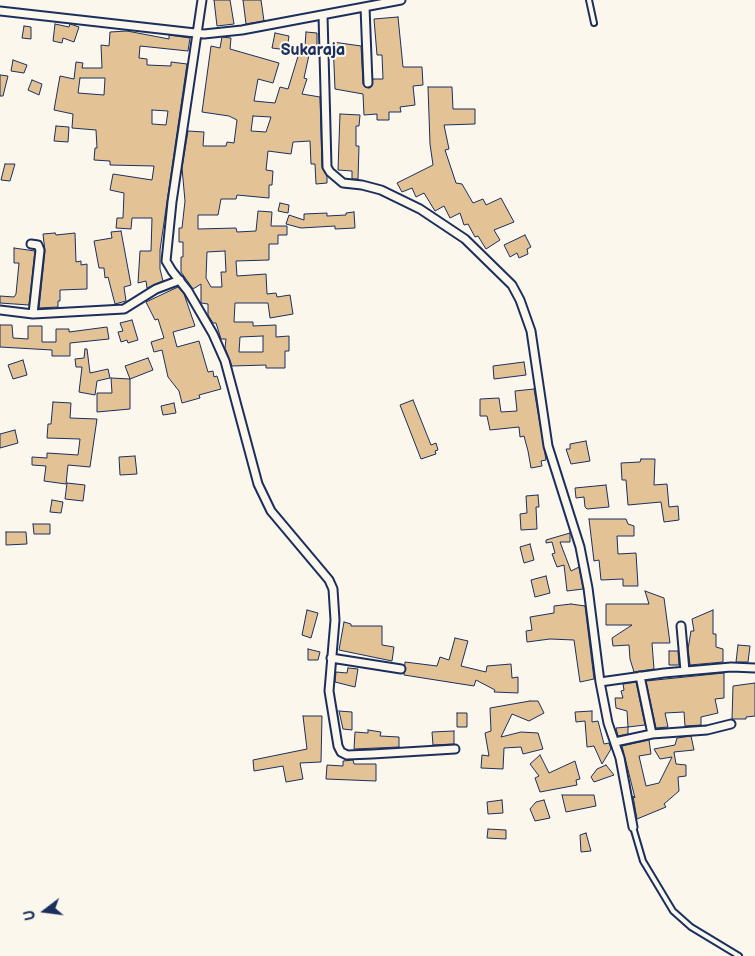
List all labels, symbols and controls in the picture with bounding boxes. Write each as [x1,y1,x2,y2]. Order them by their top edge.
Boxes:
district label: Sukaraja [281,41,345,61]
north arrow [20,886,70,936]
text: U [21,908,40,922]

